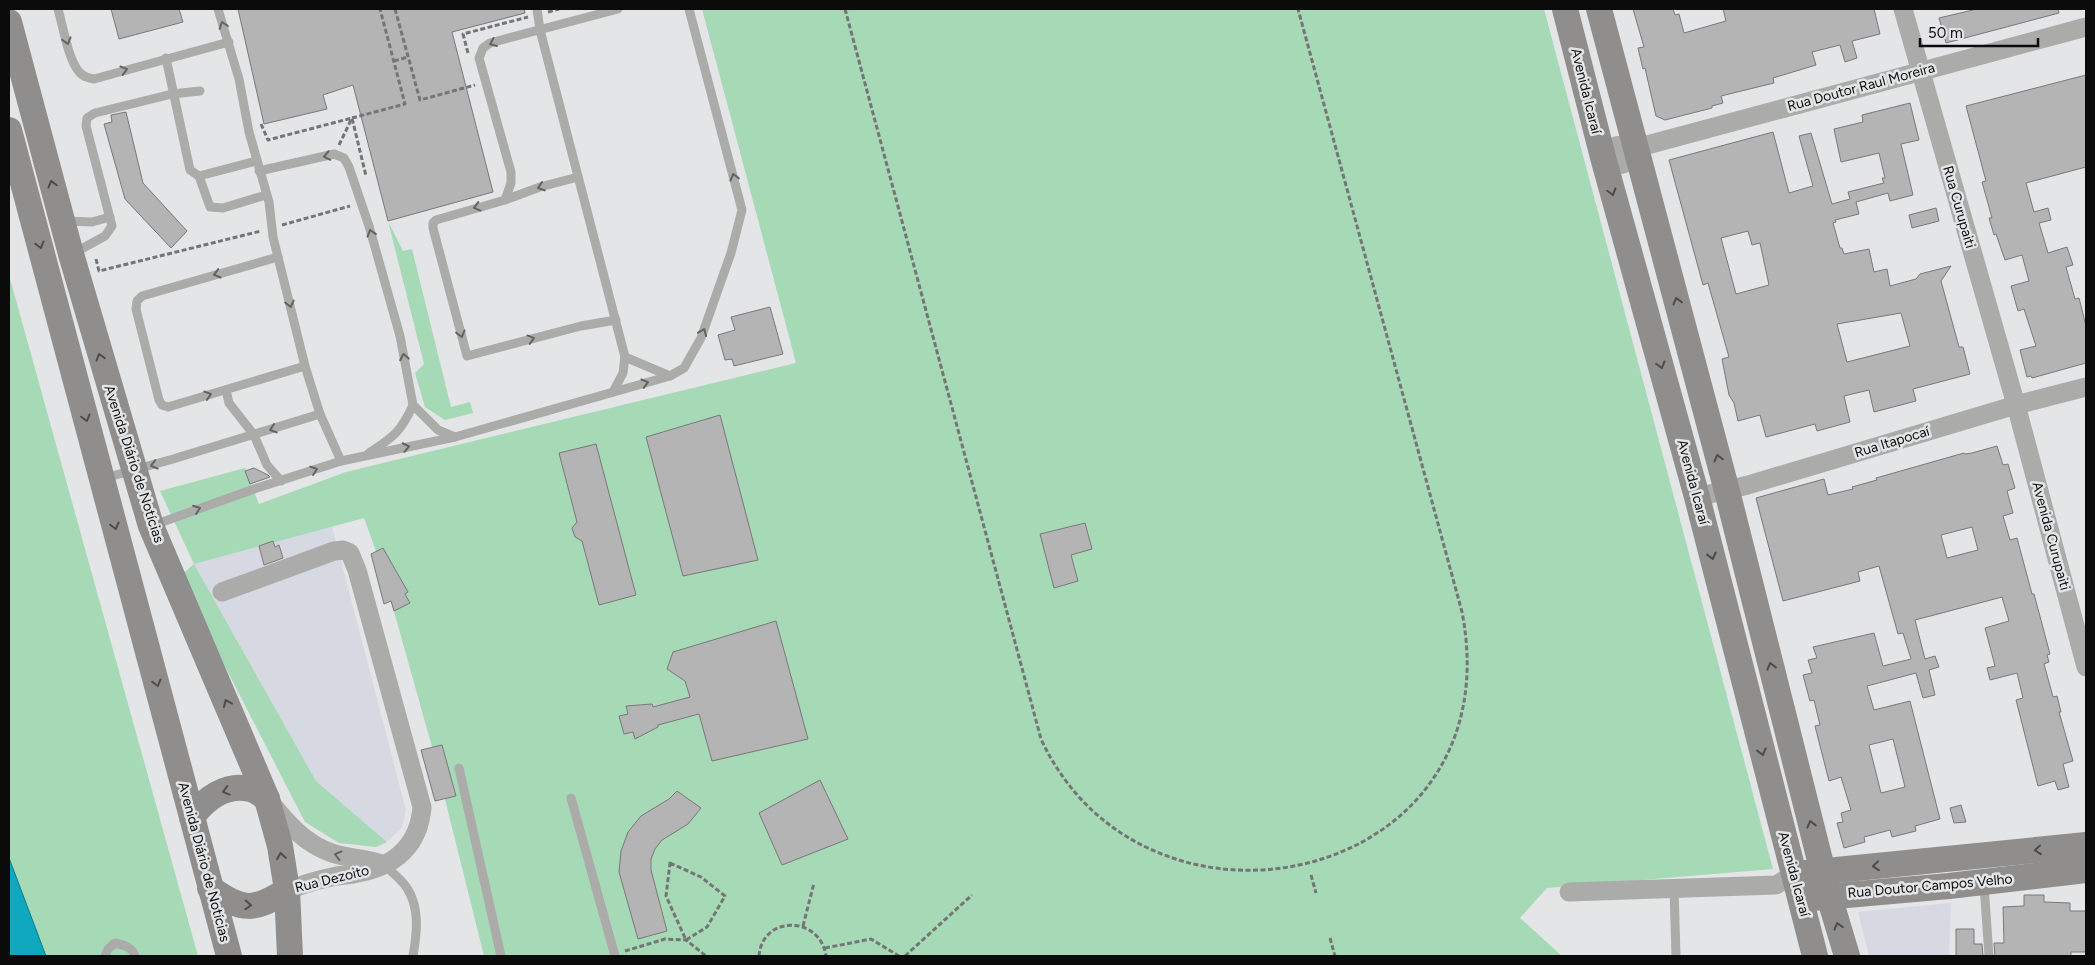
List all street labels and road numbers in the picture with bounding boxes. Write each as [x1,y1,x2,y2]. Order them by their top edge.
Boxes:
street label: Avenida Icaraí [1567,46,1605,136]
street label: Rua Doutor Raul Moreira [1785,59,1937,115]
street label: Rua Curupaiti [1939,164,1979,250]
street label: Avenida Diário de Notícias [100,383,168,545]
street label: Rua Itapocaí [1852,422,1932,461]
street label: Avenida Icaraí [1673,438,1713,527]
street label: Avenida Curupaiti [2028,480,2074,592]
street label: Avenida Diário de Notícias [174,780,234,944]
street label: Avenida Icaraí [1774,830,1814,919]
street label: Rua Dezoito [293,862,371,896]
street label: Rua Doutor Campos Velho [1847,870,2013,902]

